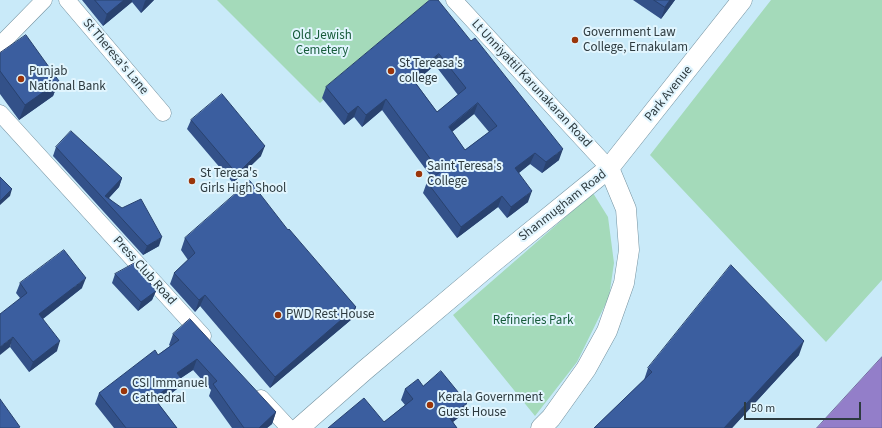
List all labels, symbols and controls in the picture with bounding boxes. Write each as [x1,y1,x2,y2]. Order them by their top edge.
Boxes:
street label: St Theresa's Lane [79,16,151,98]
street label: Lt Unniyattil Karunakaran Road [468,17,594,151]
place label: Government Law College, Ernakulam [583,25,688,56]
park label: Old Jewish Cemetery [292,28,352,59]
marker: Government Law College, Ernakulam [570,35,580,45]
place label: St Tereasa's college [399,56,463,87]
street label: Park Avenue [642,63,696,125]
place label: Punjab National Bank [29,64,106,95]
marker: St Tereasa's college [386,66,396,76]
marker: Punjab National Bank [16,74,26,84]
place label: Saint Teresa's College [427,159,502,190]
place label: St Teresa's Girls High Shool [200,166,286,197]
street label: Shanmugham Road [516,167,610,245]
marker: Saint Teresa's College [414,169,424,179]
marker: St Teresa's Girls High Shool [187,176,197,186]
street label: Press Club Road [109,233,179,309]
place label: PWD Rest House [286,307,375,323]
marker: PWD Rest House [273,310,283,320]
park label: Refineries Park [493,313,573,329]
place label: CSI Immanuel Cathedral [132,376,208,407]
marker: CSI Immanuel Cathedral [119,386,129,396]
place label: Kerala Government Guest House [438,390,543,421]
scale bar [746,394,863,420]
marker: Kerala Government Guest House [425,400,435,410]
text: 50 m [751,400,775,417]

